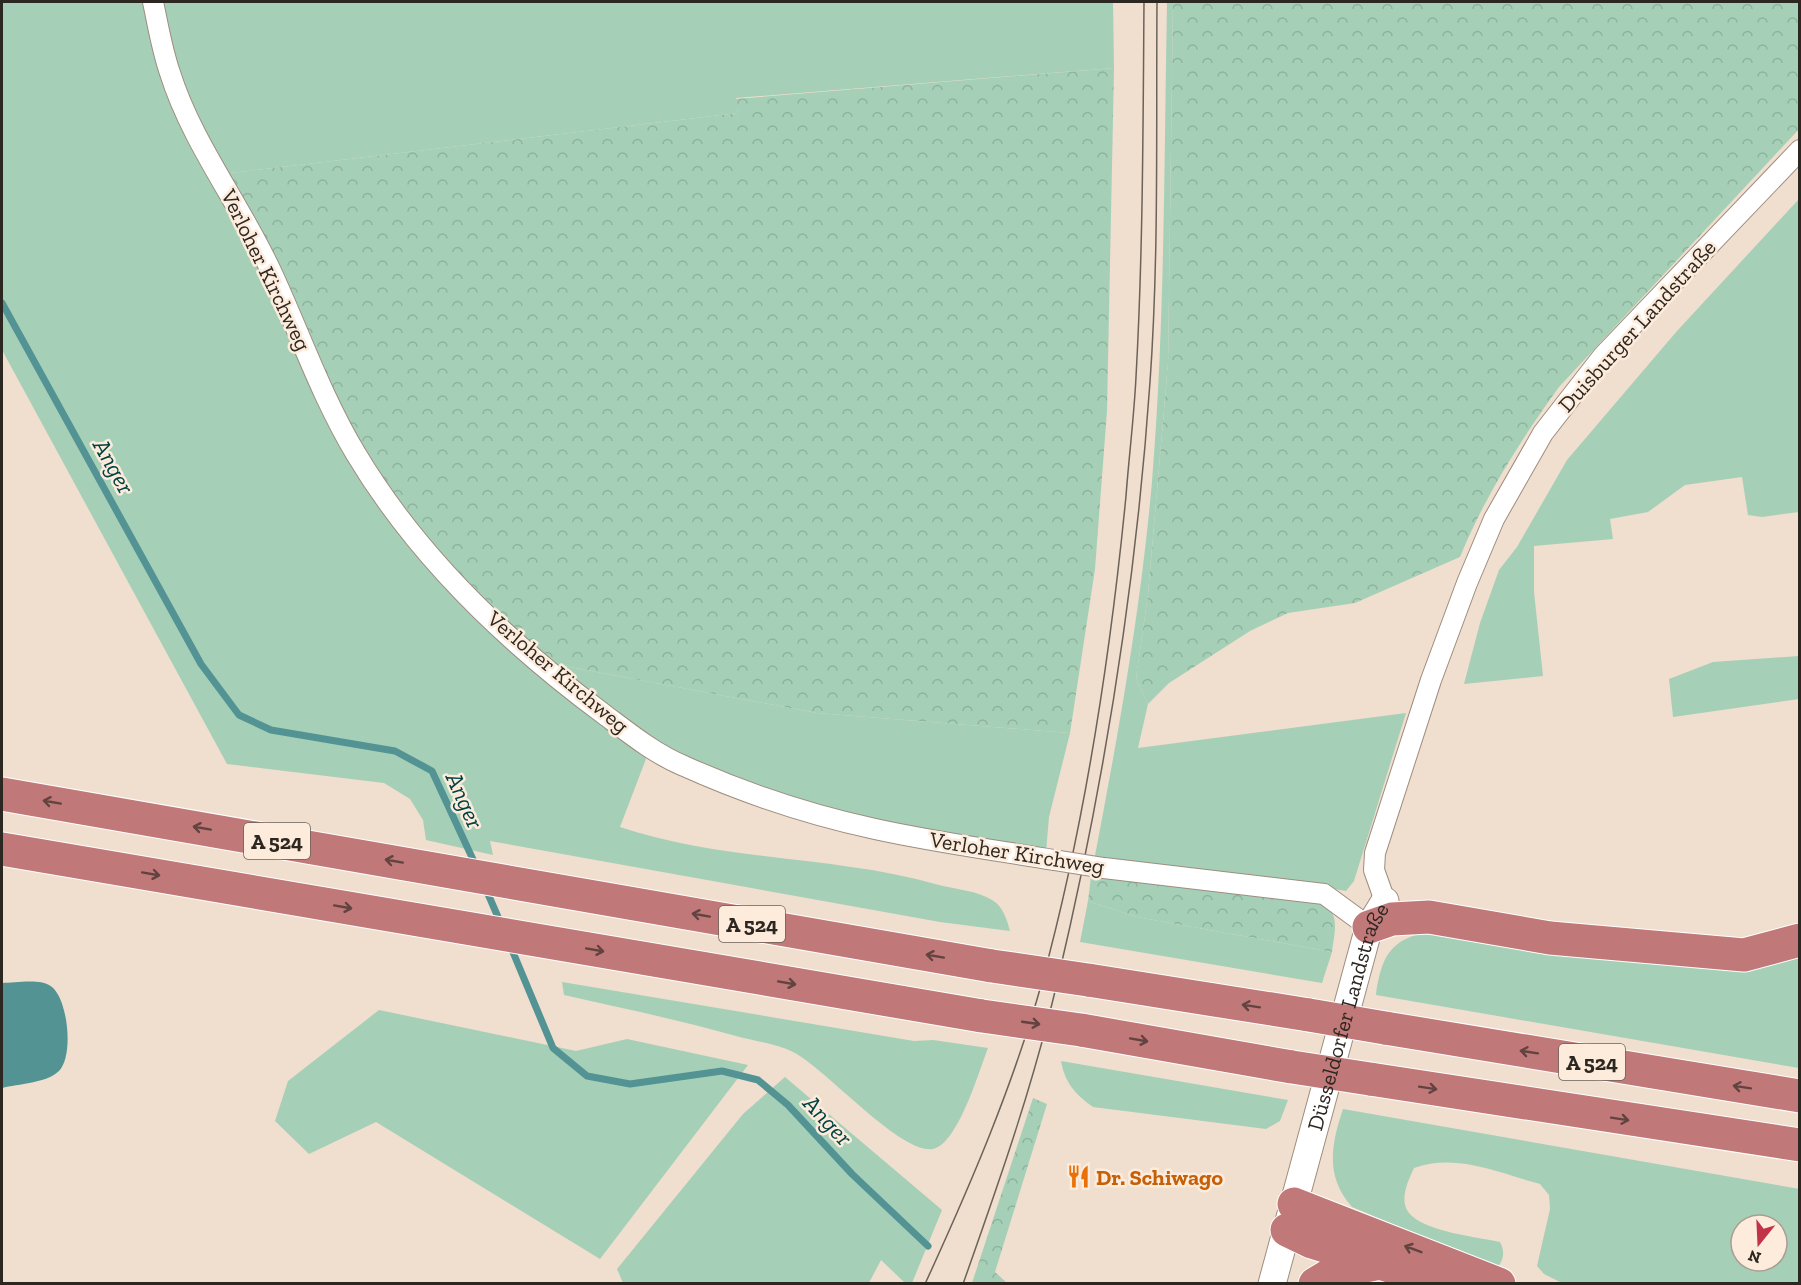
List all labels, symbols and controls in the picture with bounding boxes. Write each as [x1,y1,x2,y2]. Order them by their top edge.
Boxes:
street label: Verloher Kirchweg [215,184,317,355]
street label: Duisburger Landstraße [1552,234,1722,418]
water label: Anger [87,432,141,499]
street label: Verloher Kirchweg [481,604,634,739]
water label: Anger [439,766,490,833]
one-way arrow [42,796,62,807]
one-way arrow [192,822,212,833]
road number: A 524 [244,823,310,859]
street label: Verloher Kirchweg [927,826,1106,880]
one-way arrow [384,856,404,867]
one-way arrow [140,869,160,880]
street label: Düsseldorfer Landstraße [1301,897,1394,1134]
one-way arrow [333,902,352,913]
road number: A 524 [719,906,785,942]
one-way arrow [692,909,712,920]
one-way arrow [585,945,604,956]
one-way arrow [926,950,945,961]
one-way arrow [777,977,796,988]
one-way arrow [1241,1001,1261,1012]
one-way arrow [1021,1017,1041,1028]
one-way arrow [1128,1035,1148,1046]
road number: A 524 [1559,1044,1625,1080]
one-way arrow [1519,1046,1539,1057]
one-way arrow [1732,1081,1752,1092]
one-way arrow [1417,1083,1437,1094]
water label: Anger [797,1088,859,1152]
one-way arrow [1610,1114,1630,1125]
restaurant icon: Dr. Schiwago [1065,1164,1091,1190]
place label: Dr. Schiwago [1096,1164,1224,1191]
north arrow [1729,1213,1789,1273]
one-way arrow [1404,1243,1423,1254]
text: N [1746,1246,1763,1268]

